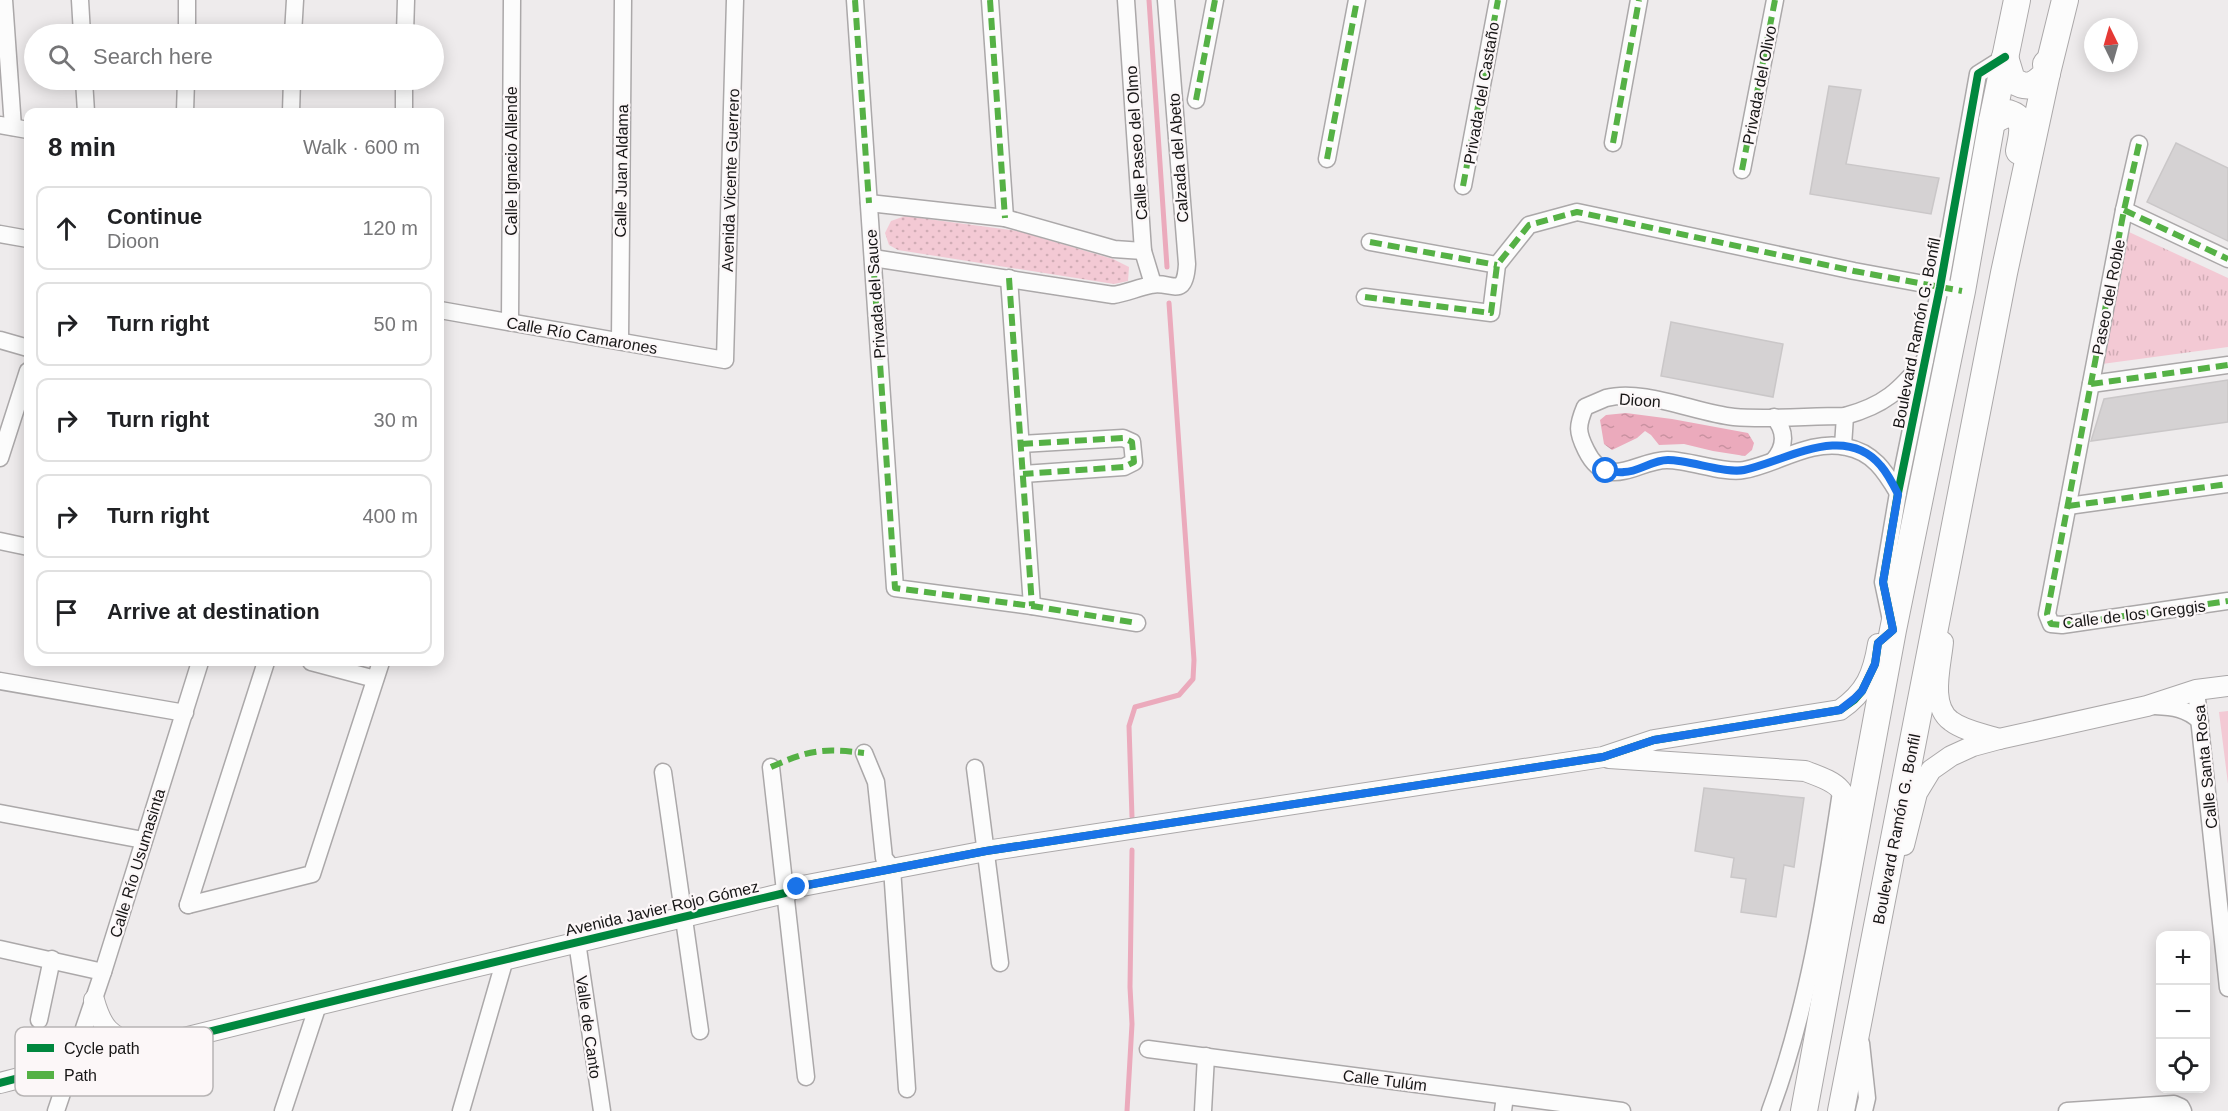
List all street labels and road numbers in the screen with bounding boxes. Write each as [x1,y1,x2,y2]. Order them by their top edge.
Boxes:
street label: Privada del Castaño [1461,21,1502,166]
street label: Privada del Olivo [1740,24,1779,146]
street label: Calle Paseo del Olmo [1123,65,1150,221]
street label: Calle Ignacio Allende [503,86,520,236]
street label: Avenida Vicente Guerrero [719,88,742,272]
street label: Calzada del Abeto [1165,92,1192,223]
street label: Calle Juan Aldama [612,104,631,238]
street label: Privada del Sauce [862,228,889,359]
street label: Boulevard Ramón G. Bonfil [1890,236,1943,430]
street label: Paseo del Roble [2089,238,2128,356]
street label: Calle Río Camarones [505,314,659,357]
street label: Dioon [1619,391,1661,410]
street label: Calle de los Greggis [2062,597,2207,632]
street label: Calle Santa Rosa [2191,704,2220,830]
street label: Boulevard Ramón G. Bonfil [1870,732,1923,926]
street label: Calle Río Usumasinta [107,787,168,940]
street label: Avenida Javier Rojo Gómez [564,878,761,939]
street label: Valle de Canto [573,975,604,1080]
street label: Calle Tulúm [1342,1067,1428,1094]

